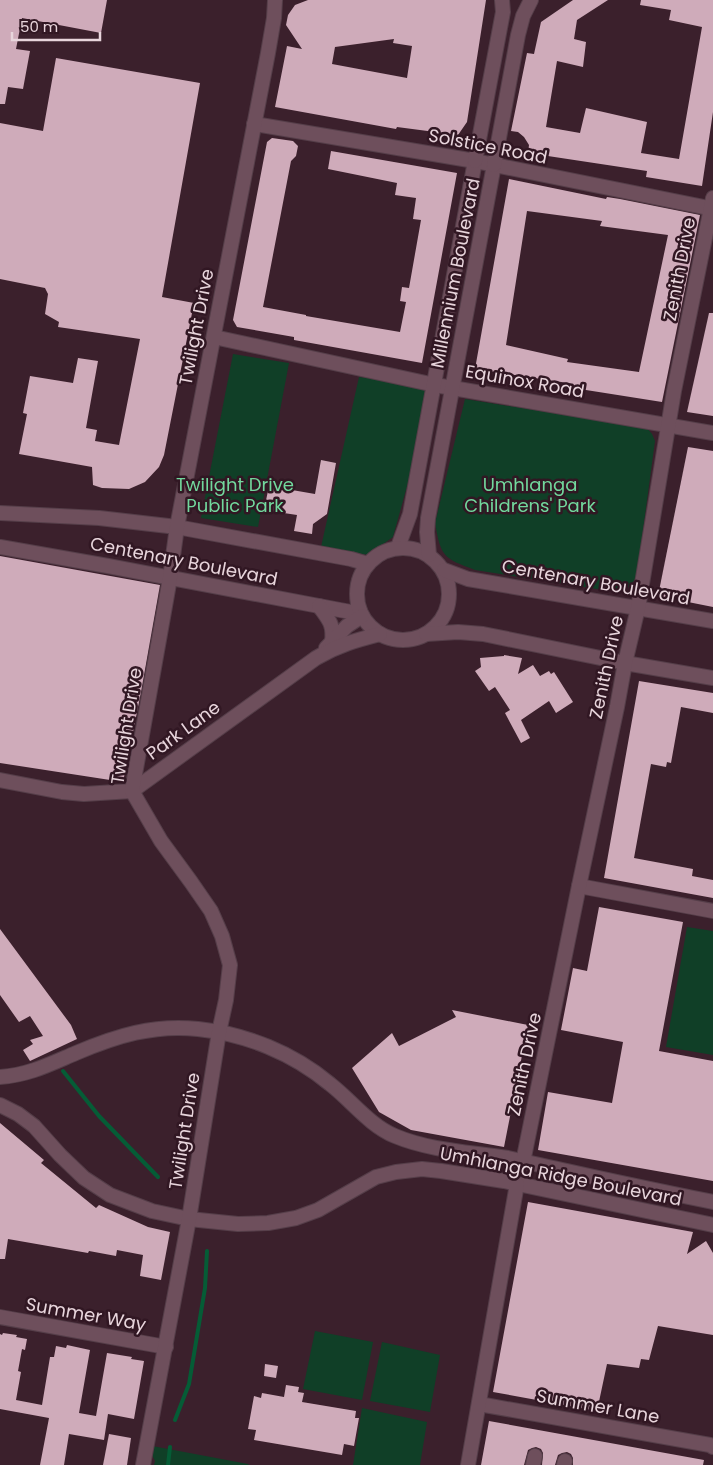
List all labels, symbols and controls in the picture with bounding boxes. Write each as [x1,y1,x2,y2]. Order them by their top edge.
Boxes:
scale bar [12,10,100,42]
text: 50 m [20,16,58,37]
street label: Solstice Road [426,122,550,170]
street label: Millennium Boulevard [424,176,486,370]
street label: Zenith Drive [657,215,701,323]
street label: Twilight Drive [172,267,220,387]
street label: Equinox Road [463,358,587,404]
park label: Twilight Drive Public Park [176,472,294,518]
park label: Umhlanga Childrens' Park [464,472,596,518]
street label: Centenary Boulevard [88,531,280,591]
street label: Centenary Boulevard [500,553,692,611]
street label: Zenith Drive [583,613,629,721]
street label: Twilight Drive [104,666,148,786]
street label: Park Lane [141,695,225,765]
street label: Zenith Drive [501,1010,547,1118]
street label: Twilight Drive [162,1071,206,1191]
street label: Umhlanga Ridge Boulevard [438,1140,684,1212]
street label: Summer Way [24,1291,148,1337]
street label: Summer Lane [535,1383,661,1429]

